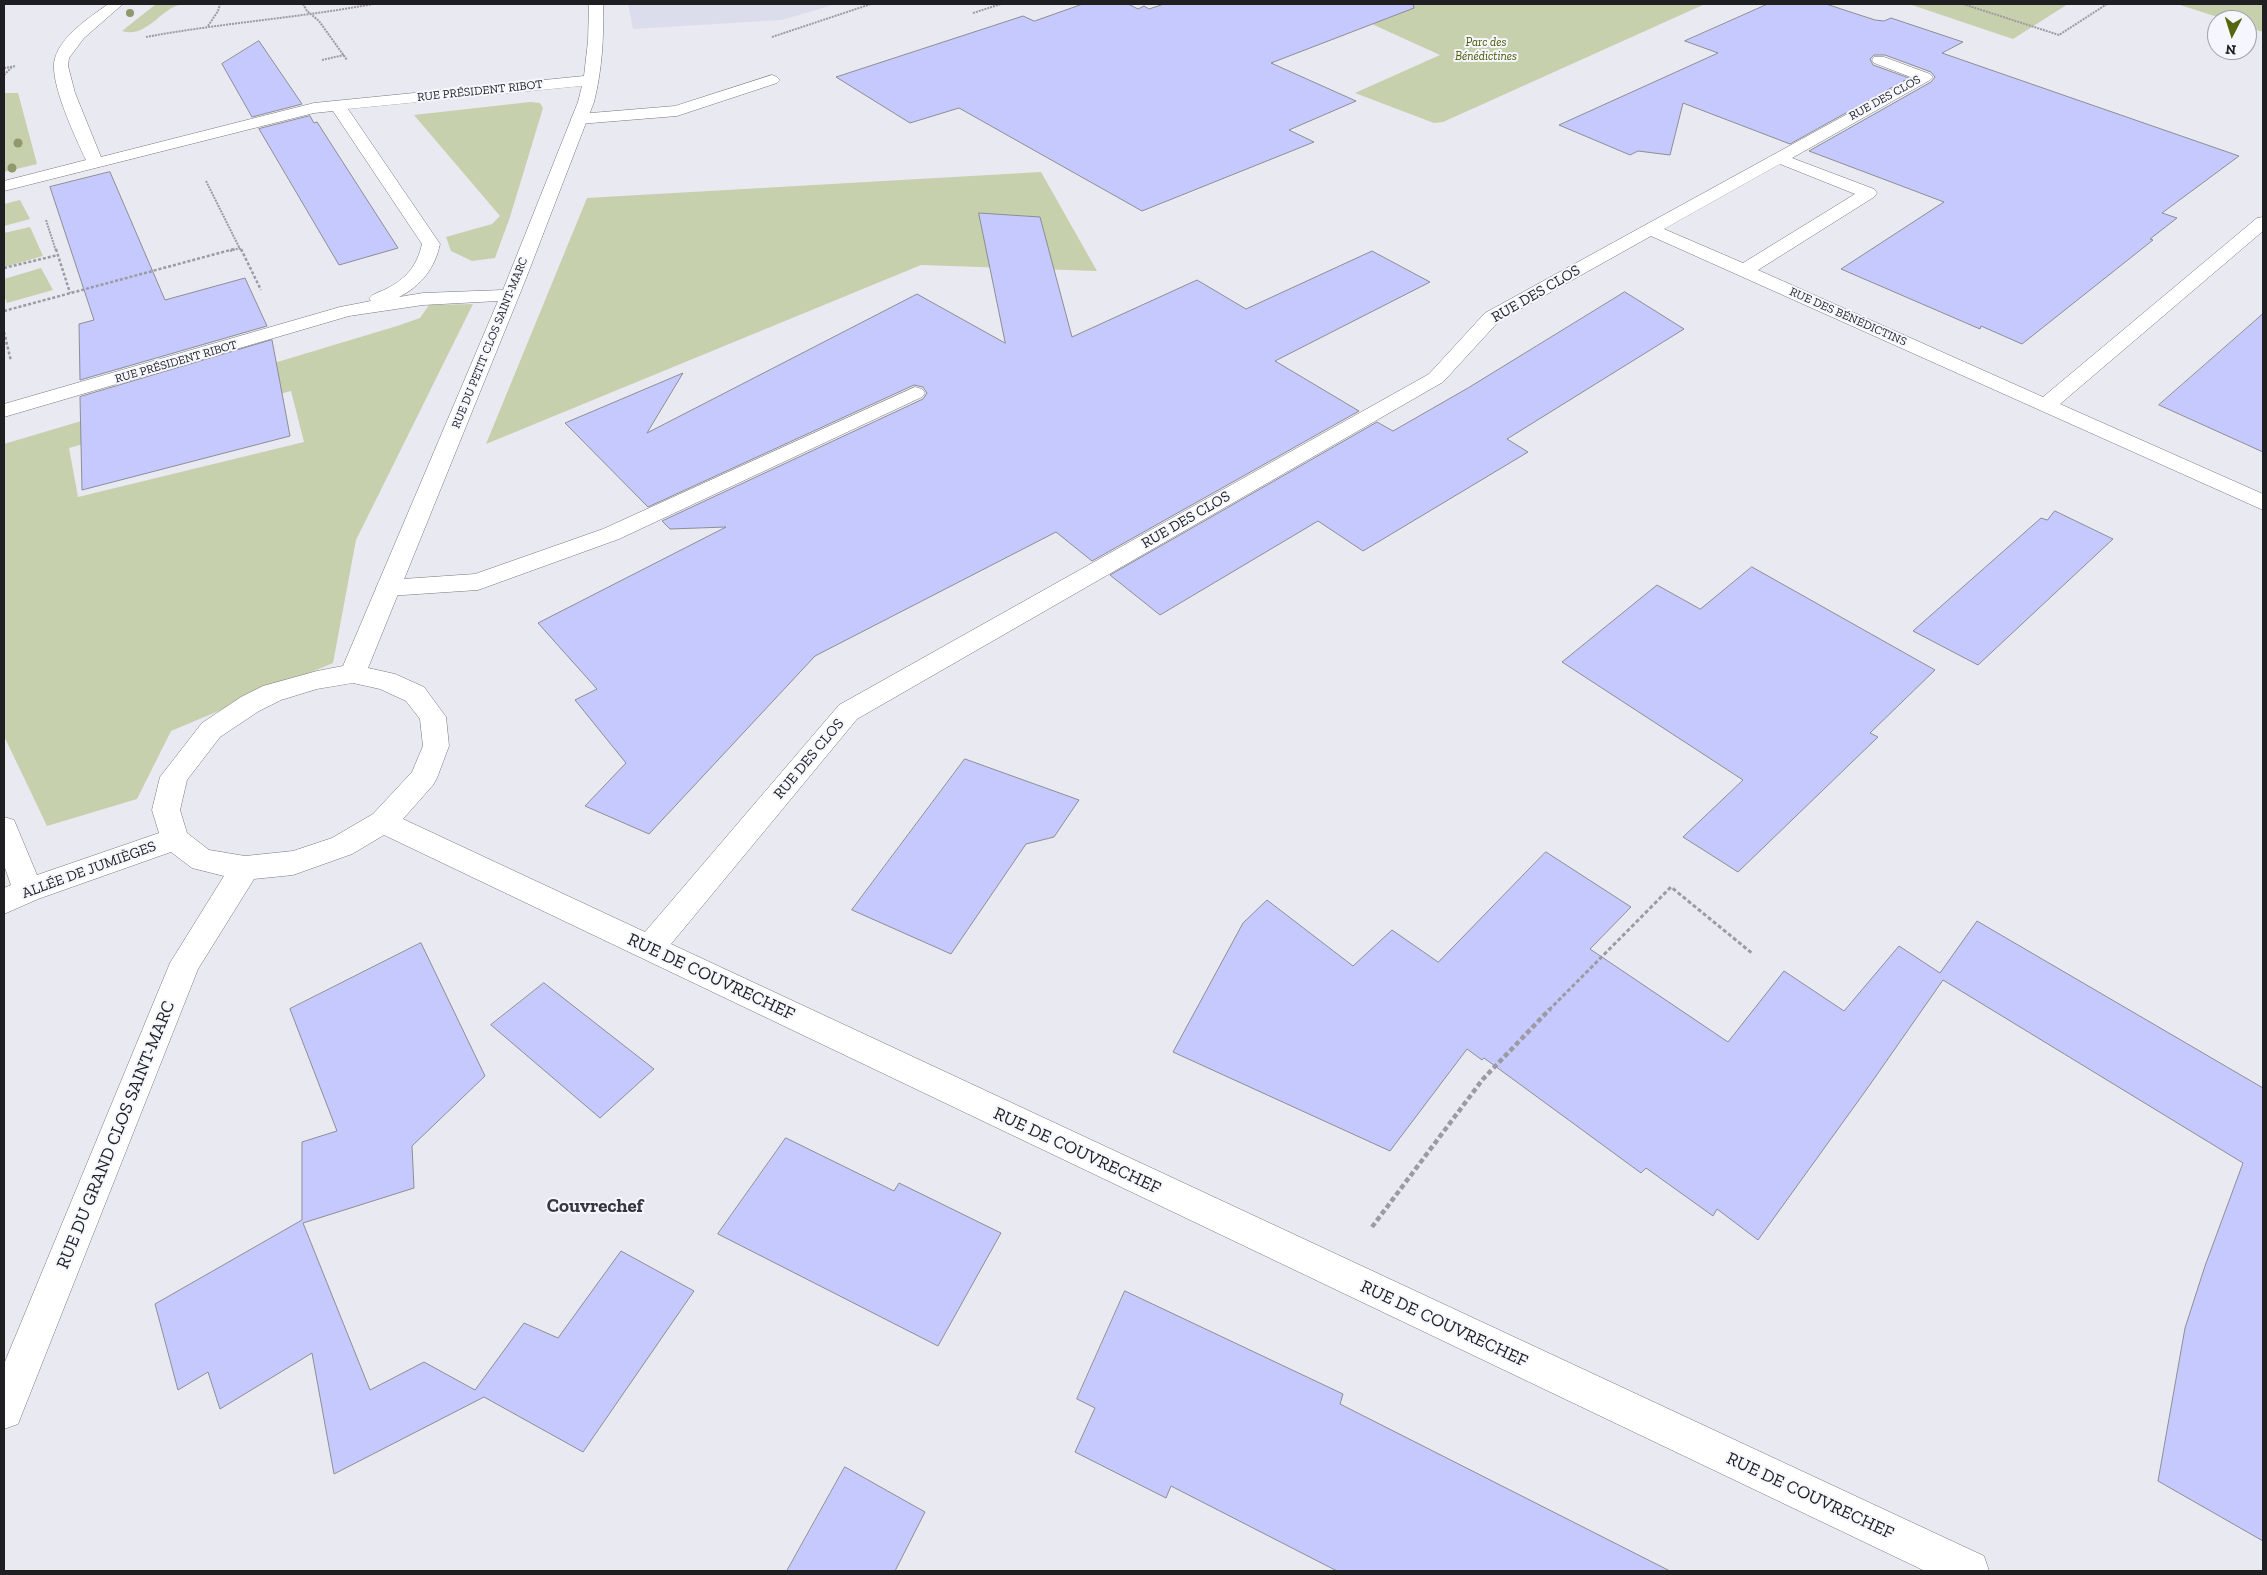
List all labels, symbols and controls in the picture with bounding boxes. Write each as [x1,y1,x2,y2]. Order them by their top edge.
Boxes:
north arrow [2207,10,2257,60]
park label: Parc des Bénédictines [1455,36,1517,64]
text: N [2225,41,2237,58]
street label: RUE DES CLOS [1847,72,1923,124]
street label: RUE PRÉSIDENT RIBOT [416,77,544,105]
street label: RUE DU PETIT CLOS SAINT-MARC [449,255,531,431]
street label: RUE DES CLOS [1488,261,1584,327]
street label: RUE DES BÉNÉDICTINS [1787,285,1909,349]
street label: RUE PRÉSIDENT RIBOT [113,338,239,386]
street label: RUE DES CLOS [1138,487,1234,553]
street label: RUE DES CLOS [770,715,848,803]
street label: ALLÉE DE JUMIÈGES [19,837,159,903]
street label: RUE DE COUVRECHEF [624,929,798,1025]
street label: RUE DU GRAND CLOS SAINT-MARC [52,998,180,1272]
street label: RUE DE COUVRECHEF [990,1103,1164,1199]
district label: Couvrechef [547,1196,643,1218]
street label: RUE DE COUVRECHEF [1357,1276,1531,1372]
street label: RUE DE COUVRECHEF [1723,1448,1897,1544]

